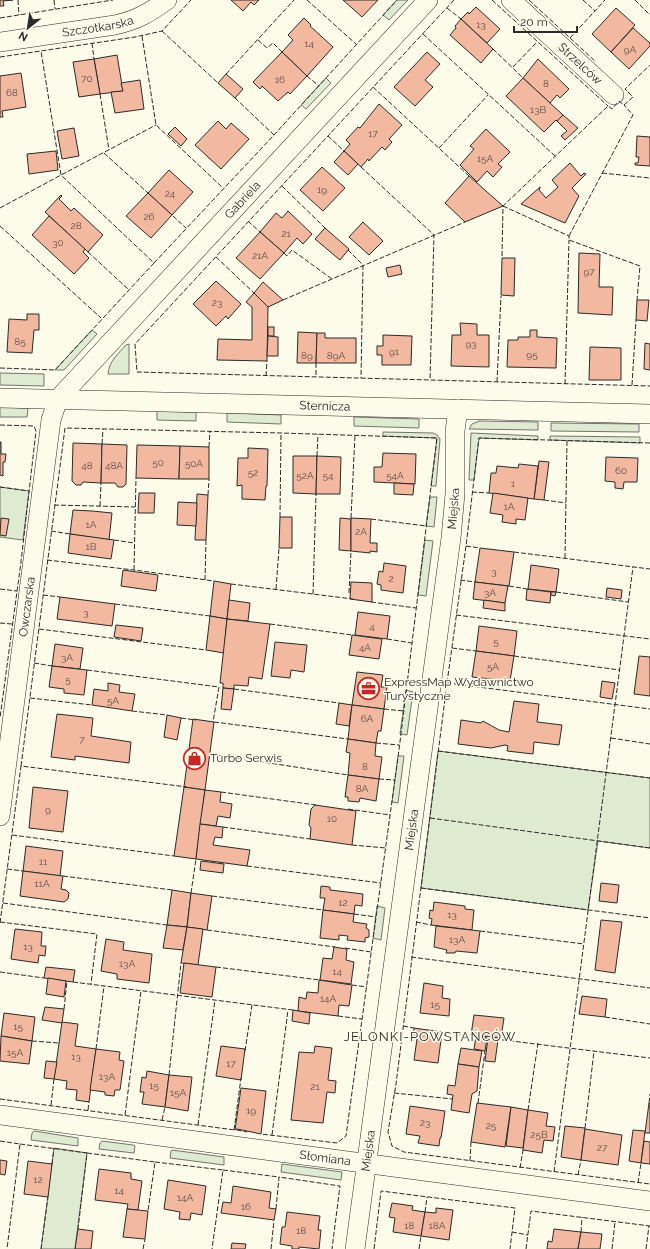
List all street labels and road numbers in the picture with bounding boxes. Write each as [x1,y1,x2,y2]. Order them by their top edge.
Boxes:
street label: Szczotkarska [61,13,135,40]
street label: Strzelców [555,40,605,88]
street label: Gabriela [222,178,264,222]
street label: Sternicza [299,398,351,414]
street label: Miejska [445,488,462,530]
street label: Owczarska [16,576,38,638]
street label: Miejska [402,808,421,851]
street label: Miejska [359,1129,378,1172]
street label: Słomiana [299,1148,352,1168]

